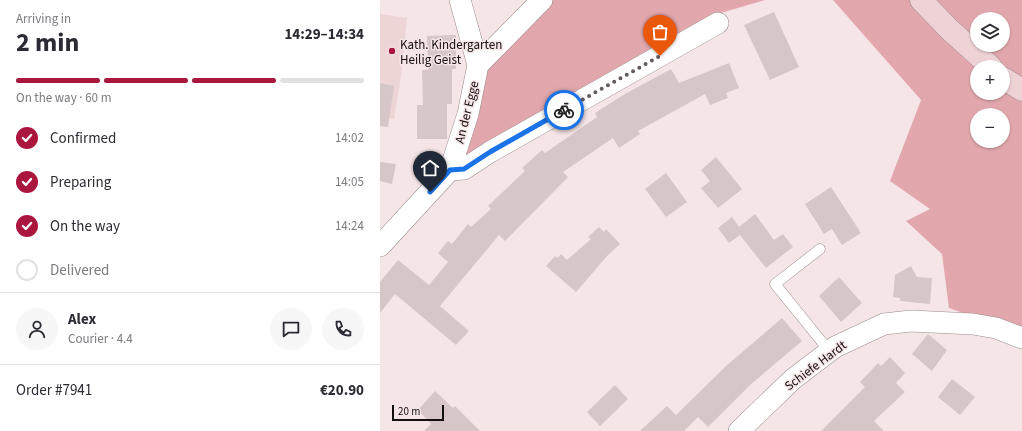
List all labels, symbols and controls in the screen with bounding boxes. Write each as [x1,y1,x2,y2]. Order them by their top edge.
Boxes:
text: Arriving in [16,10,71,28]
map controls [970,12,1010,148]
button: layers [970,12,1010,52]
pin [643,15,677,56]
icon: bag [649,21,671,43]
text: 2 min [16,24,79,61]
text: 14:29–14:34 [284,24,364,45]
place label: Kath. Kindergarten Heilig Geist [400,36,502,69]
marker: Kath. Kindergarten Heilig Geist [387,46,397,56]
button: + [970,60,1010,100]
street label: An der Egge [451,79,483,145]
text: On the way · 60 m [16,89,111,107]
courier [544,90,584,130]
icon: bike [553,99,575,121]
button: − [970,108,1010,148]
icon: check [16,127,38,149]
text: Confirmed [50,128,116,149]
text: 14:02 [335,129,364,147]
pin [413,151,447,192]
icon: home [419,157,441,179]
icon: check [16,171,38,193]
text: Preparing [50,172,111,193]
text: 14:05 [335,173,364,191]
icon: check [16,215,38,237]
text: On the way [50,216,120,237]
text: 14:24 [335,217,364,235]
text: Delivered [50,260,109,281]
button: person [16,308,58,350]
button: chat [270,308,312,350]
button: phone [322,308,364,350]
text: Alex [68,309,96,330]
text: Courier · 4.4 [68,330,133,348]
street label: Schiefe Hardt [781,336,851,395]
text: Order #7941 [16,380,92,401]
text: €20.90 [320,380,364,401]
scale bar [392,403,444,422]
text: 20 m [398,404,420,419]

